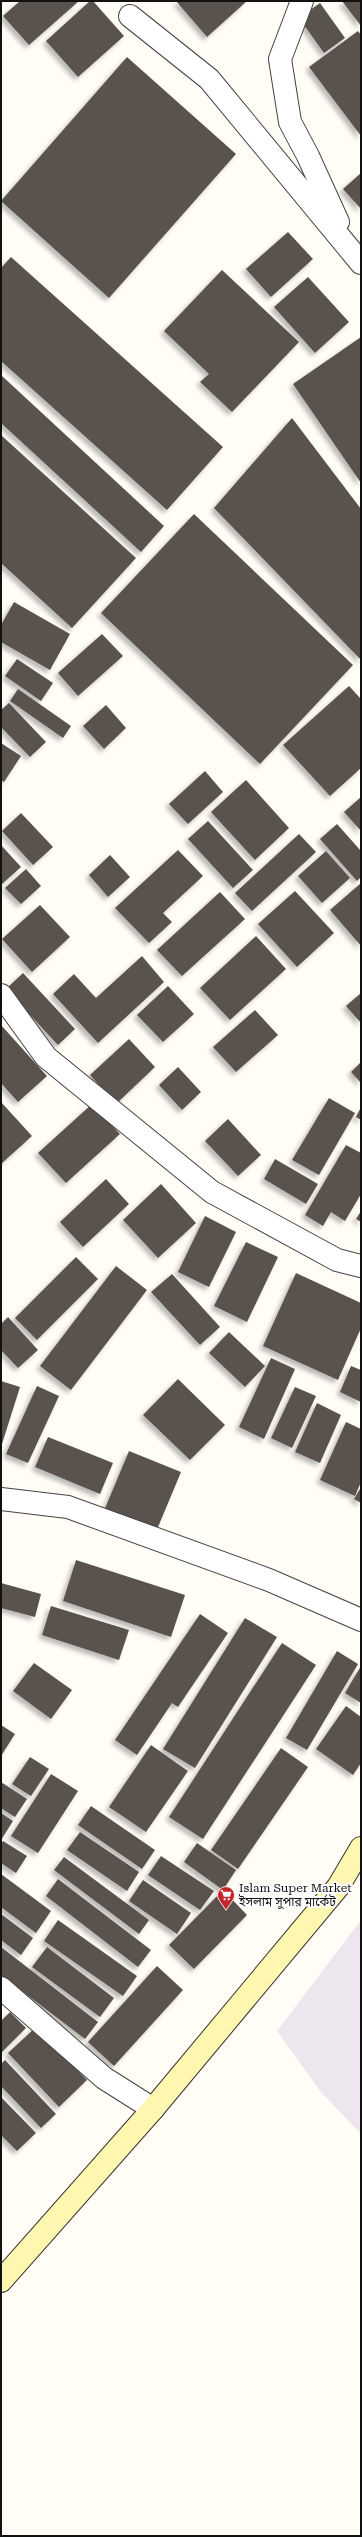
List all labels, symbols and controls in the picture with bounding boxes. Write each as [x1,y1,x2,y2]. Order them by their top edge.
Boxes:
place label: Islam Super Market ইসলাম সুপার মার্কেট [238,1881,352,1910]
supermarket icon: Islam Super Market ইসলাম সুপার মার্কেট [216,1885,236,1910]

